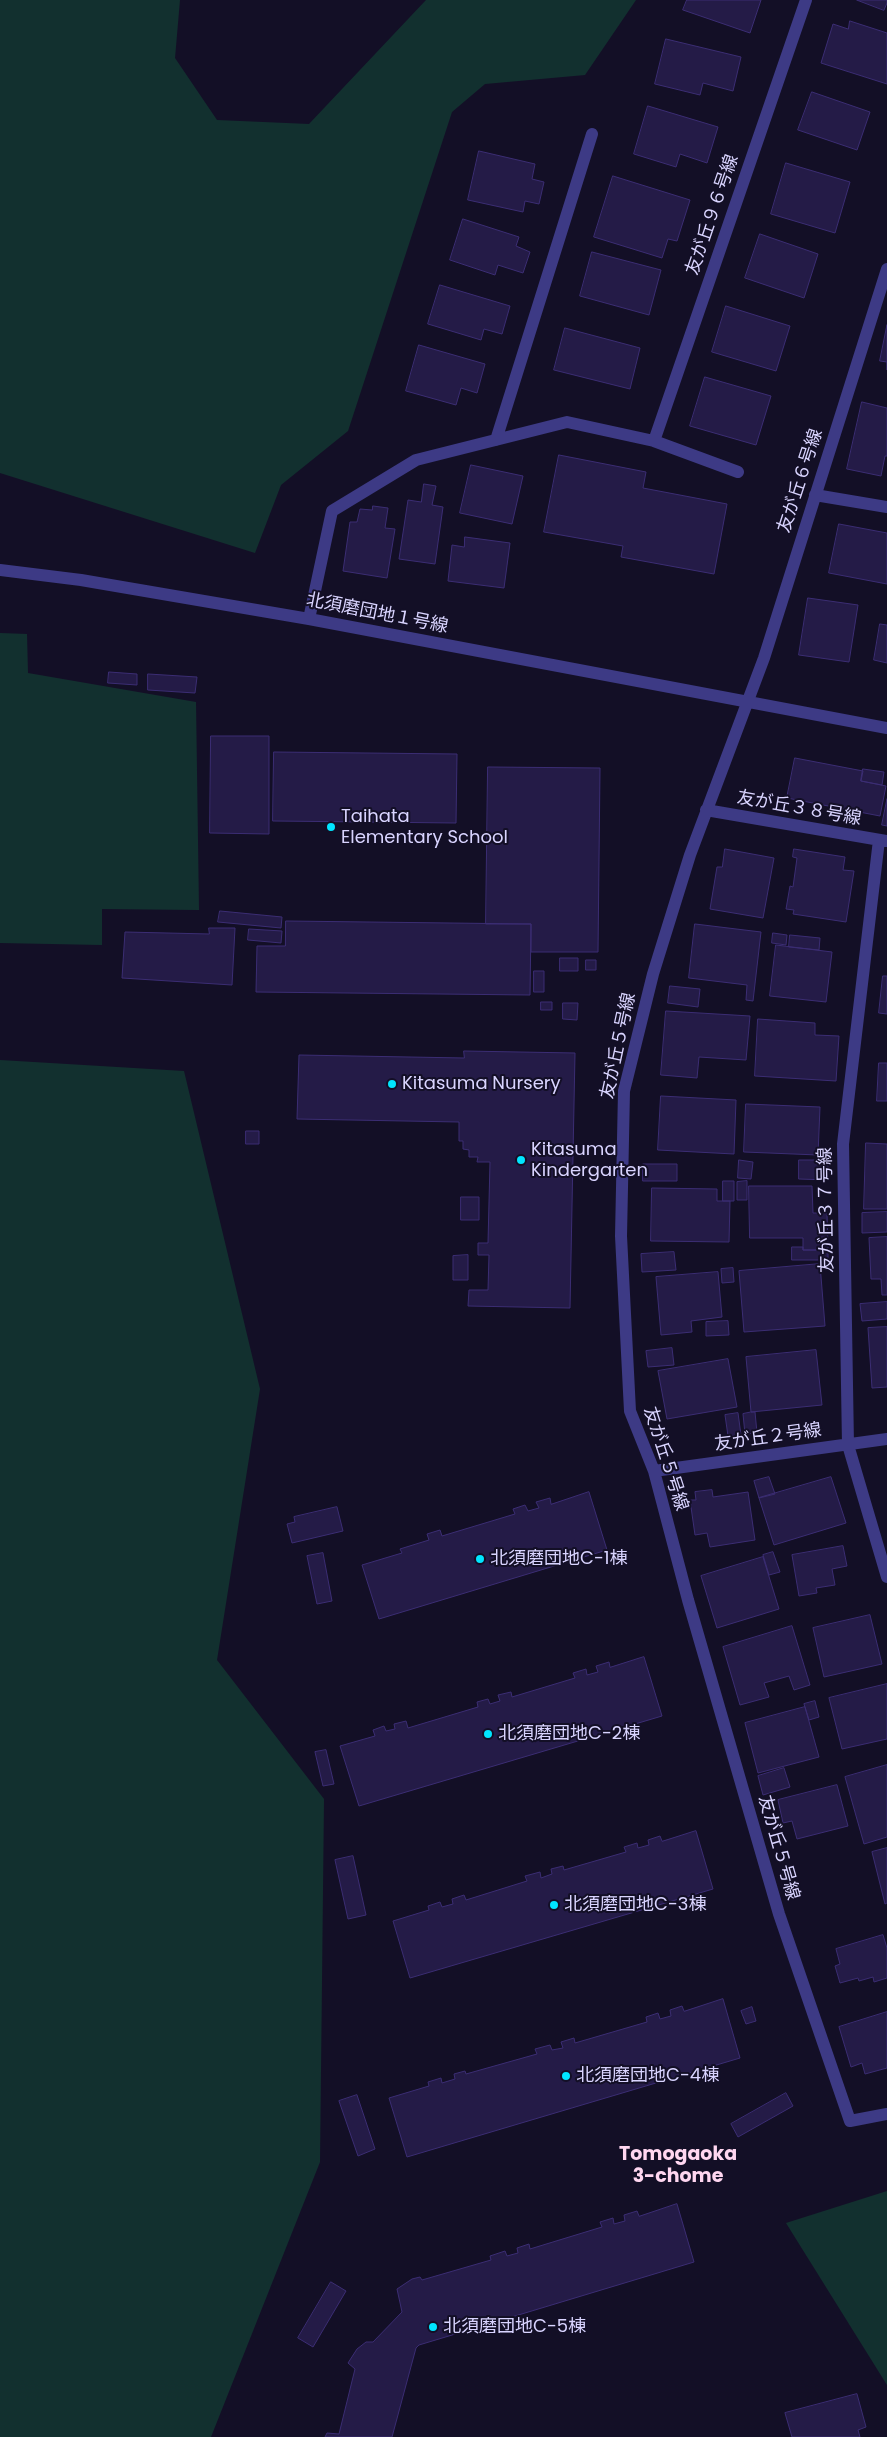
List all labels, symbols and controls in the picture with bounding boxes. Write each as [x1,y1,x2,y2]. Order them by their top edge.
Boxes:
street label: 友が丘９６号線 [682,152,744,278]
street label: 友が丘６号線 [774,426,828,536]
street label: 北須磨団地１号線 [304,590,450,638]
street label: 友が丘３８号線 [735,787,863,831]
place label: Taihata Elementary School [341,806,508,849]
marker: Taihata Elementary School [325,821,337,833]
street label: 友が丘５号線 [597,991,641,1101]
place label: Kitasuma Nursery [402,1073,561,1095]
marker: Kitasuma Nursery [386,1078,398,1090]
place label: Kitasuma Kindergarten [531,1139,648,1182]
street label: 友が丘３７号線 [815,1147,839,1273]
marker: Kitasuma Kindergarten [515,1154,527,1166]
street label: 友が丘５号線 [638,1404,692,1514]
street label: 友が丘２号線 [713,1420,823,1456]
place label: 北須磨団地C-1棟 [490,1548,628,1570]
marker: 北須磨団地C-1棟 [474,1553,486,1565]
place label: 北須磨団地C-2棟 [498,1723,640,1745]
marker: 北須磨団地C-2棟 [482,1728,494,1740]
street label: 友が丘５号線 [753,1793,803,1903]
place label: 北須磨団地C-3棟 [564,1894,706,1916]
marker: 北須磨団地C-3棟 [548,1899,560,1911]
place label: 北須磨団地C-4棟 [576,2065,719,2087]
marker: 北須磨団地C-4棟 [560,2070,572,2082]
district label: Tomogaoka 3-chome [619,2144,737,2188]
place label: 北須磨団地C-5棟 [443,2316,586,2338]
marker: 北須磨団地C-5棟 [427,2321,439,2333]

